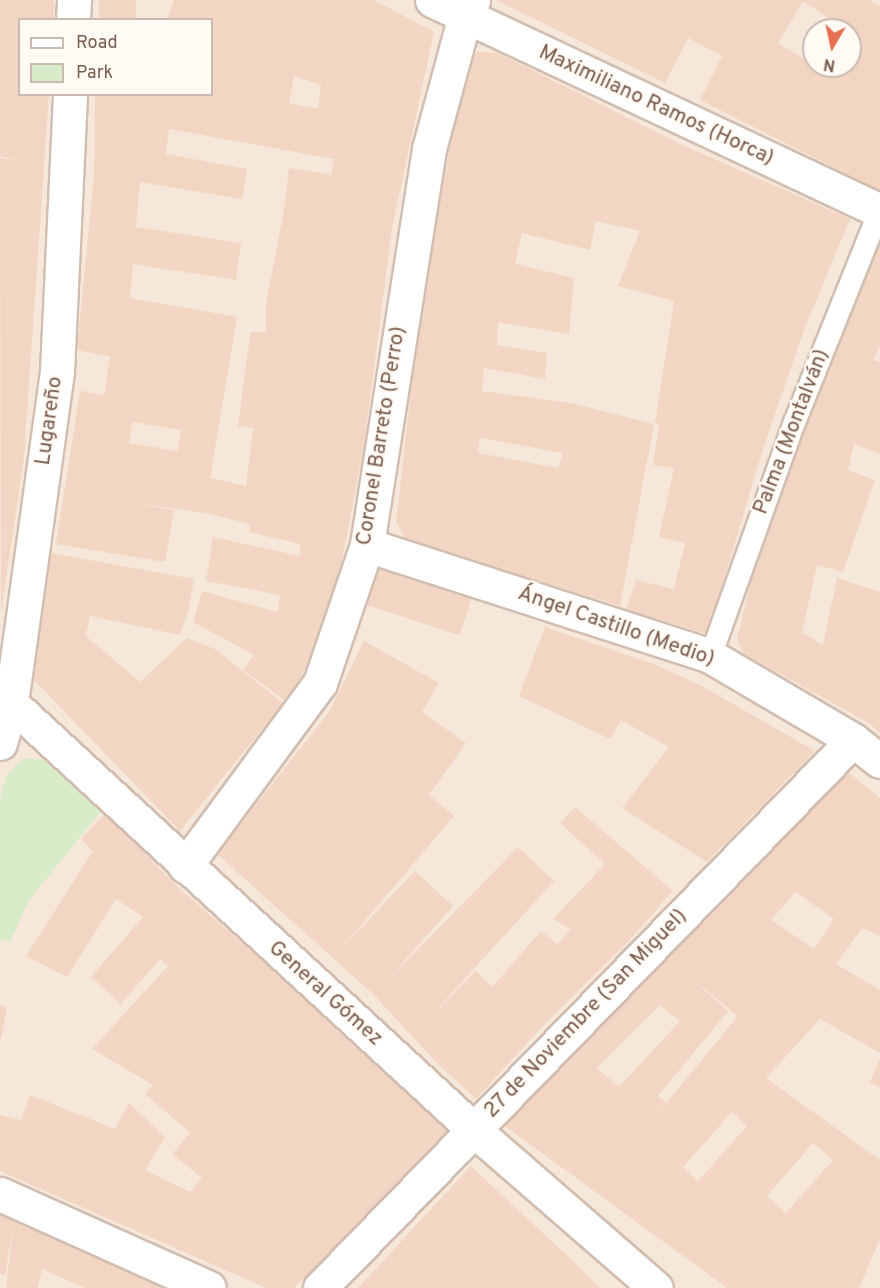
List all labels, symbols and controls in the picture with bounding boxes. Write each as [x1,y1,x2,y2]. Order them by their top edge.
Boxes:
legend [18,18,213,96]
north arrow [802,18,862,78]
text: Road [76,32,118,55]
street label: Maximiliano Ramos (Horca) [534,40,778,172]
text: N [822,53,837,75]
text: Park [76,62,113,85]
street label: Coronel Barreto (Perro) [352,325,412,547]
street label: Palma (Montalván) [749,346,835,518]
street label: Lugareño [31,375,69,467]
street label: Ángel Castillo (Medio) [514,581,718,673]
street label: 27 de Noviembre (San Miguel) [479,904,693,1124]
street label: General Gómez [263,936,387,1052]

